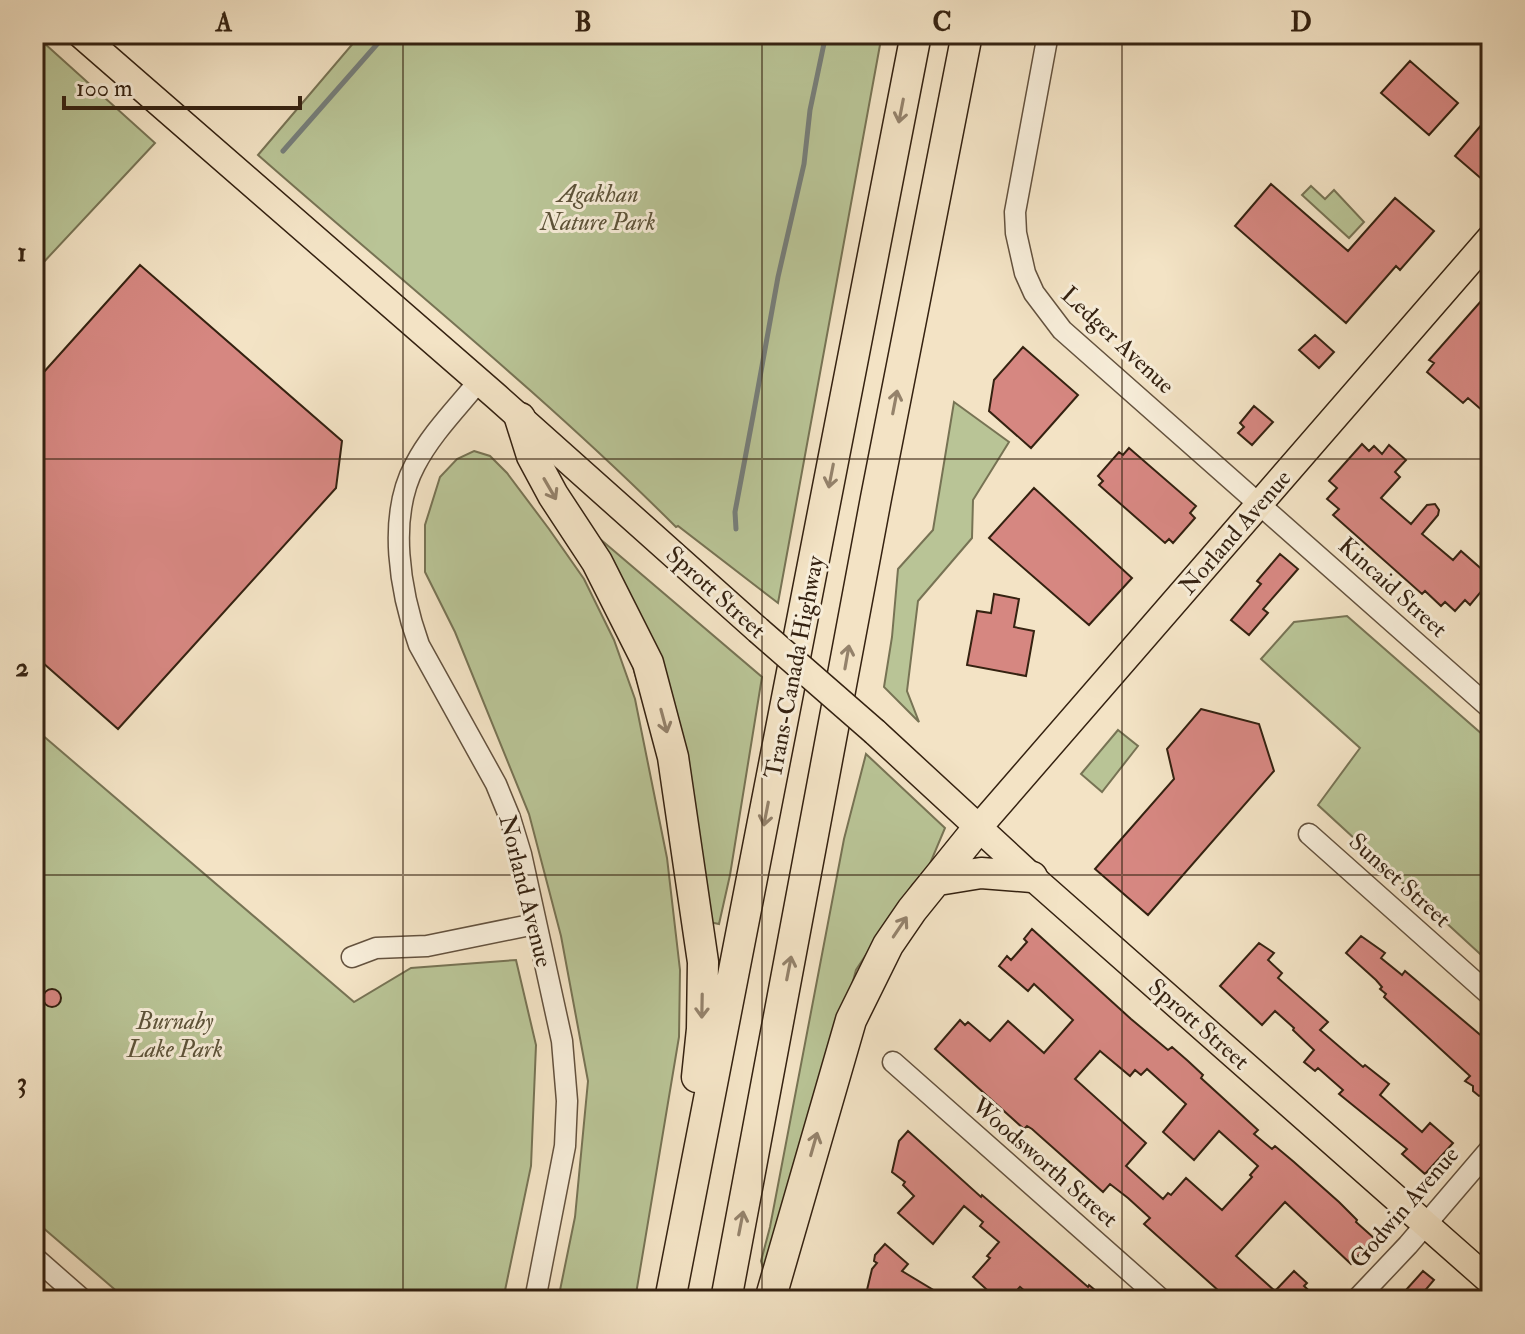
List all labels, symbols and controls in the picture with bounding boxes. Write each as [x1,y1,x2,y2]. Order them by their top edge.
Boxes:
text: A [215,7,233,39]
text: B [574,7,592,39]
text: C [932,7,952,39]
text: D [1290,7,1312,39]
scale bar [64,60,300,110]
text: 100 m [76,73,133,104]
one-way arrow [893,97,908,123]
park label: Agakhan Nature Park [538,179,656,238]
text: 1 [17,237,27,269]
street label: Ledger Avenue [1054,280,1181,401]
one-way arrow [888,390,903,415]
one-way arrow [823,463,838,488]
street label: Norland Avenue [1173,463,1298,601]
one-way arrow [542,477,558,500]
street label: Kincaid Street [1332,530,1454,645]
street label: Sprott Street [659,539,772,646]
street label: Trans-Canada Highway [758,553,831,781]
one-way arrow [841,645,856,671]
text: 2 [15,652,29,684]
one-way arrow [657,708,672,734]
one-way arrow [758,800,773,826]
street label: Norland Avenue [492,812,559,971]
street label: Sunset Street [1342,826,1457,935]
one-way arrow [892,917,908,939]
one-way arrow [783,956,798,981]
street label: Sprott Street [1142,972,1256,1077]
one-way arrow [694,992,710,1019]
park label: Burnaby Lake Park [126,1006,223,1065]
text: 3 [17,1067,27,1099]
street label: Woodsworth Street [964,1090,1124,1235]
one-way arrow [807,1132,822,1158]
street label: Godwin Avenue [1343,1140,1466,1275]
one-way arrow [734,1211,749,1237]

